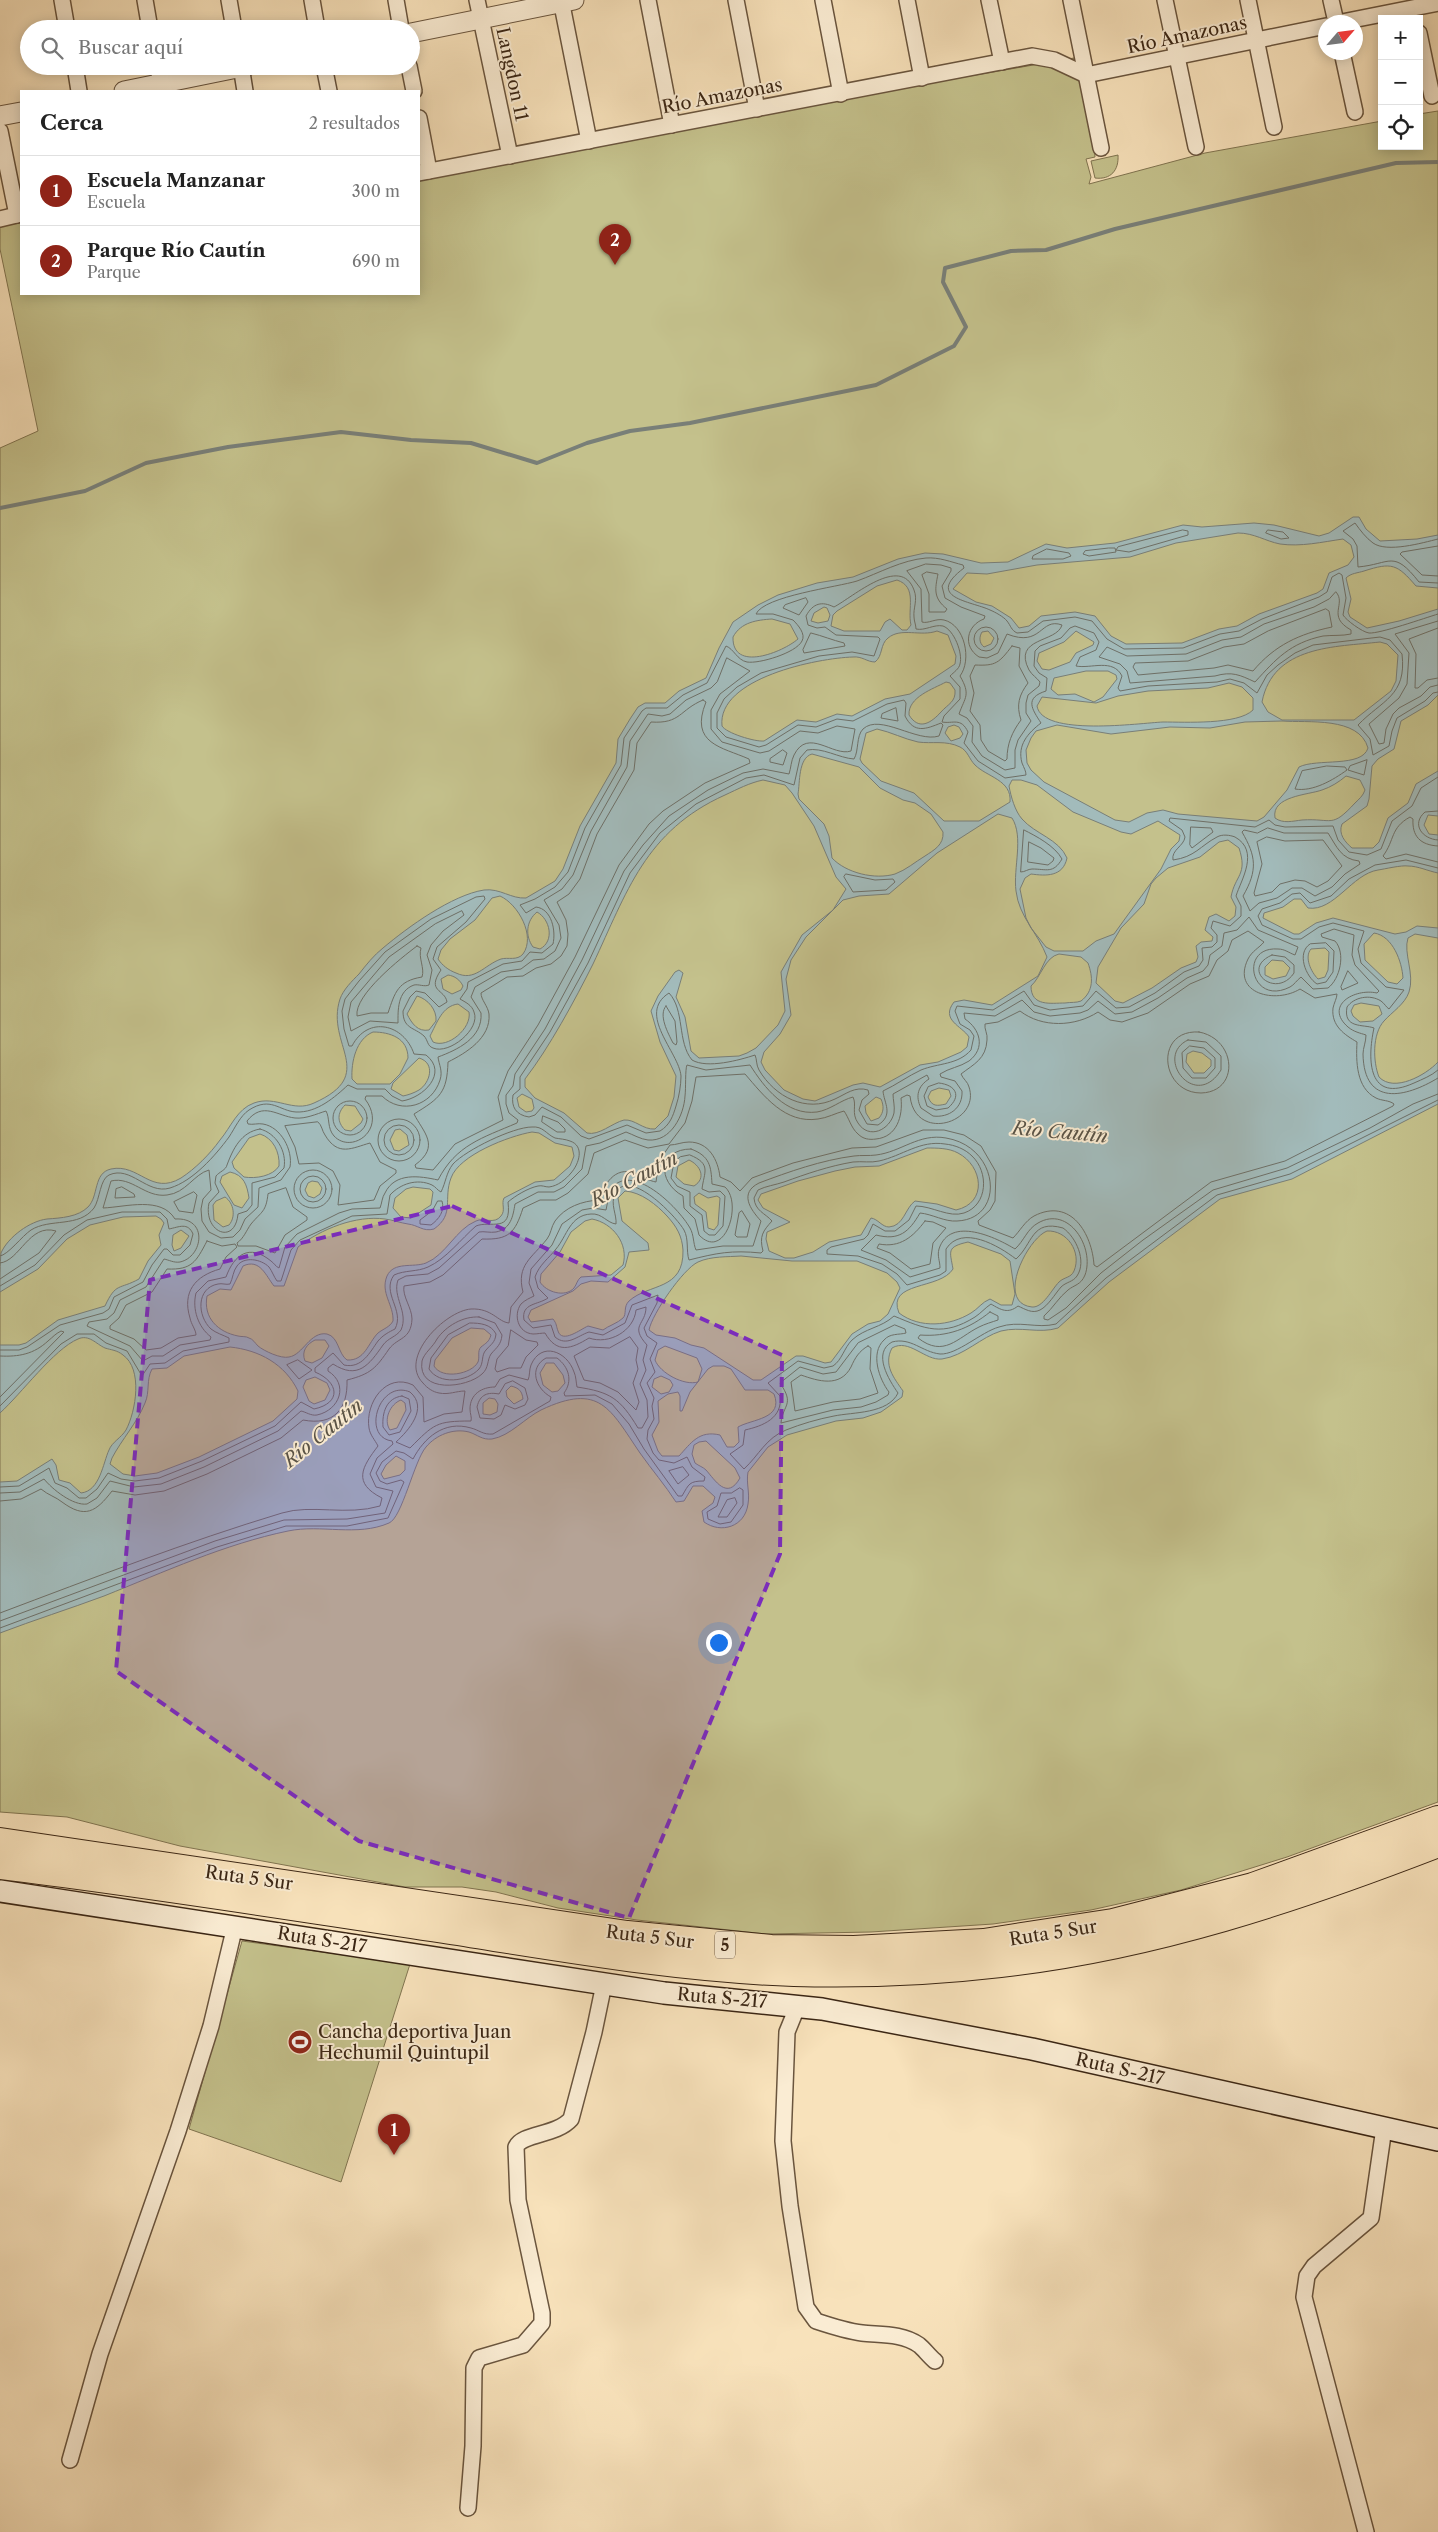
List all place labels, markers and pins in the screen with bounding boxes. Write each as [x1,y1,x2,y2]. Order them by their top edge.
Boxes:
pin: 2 [599,224,631,265]
place label: Cancha deportiva Juan Hechumil Quintupil [318,2021,511,2064]
sports icon: Cancha deportiva Juan Hechumil Quintupil [287,2029,313,2055]
pin: 1 [378,2114,410,2155]

